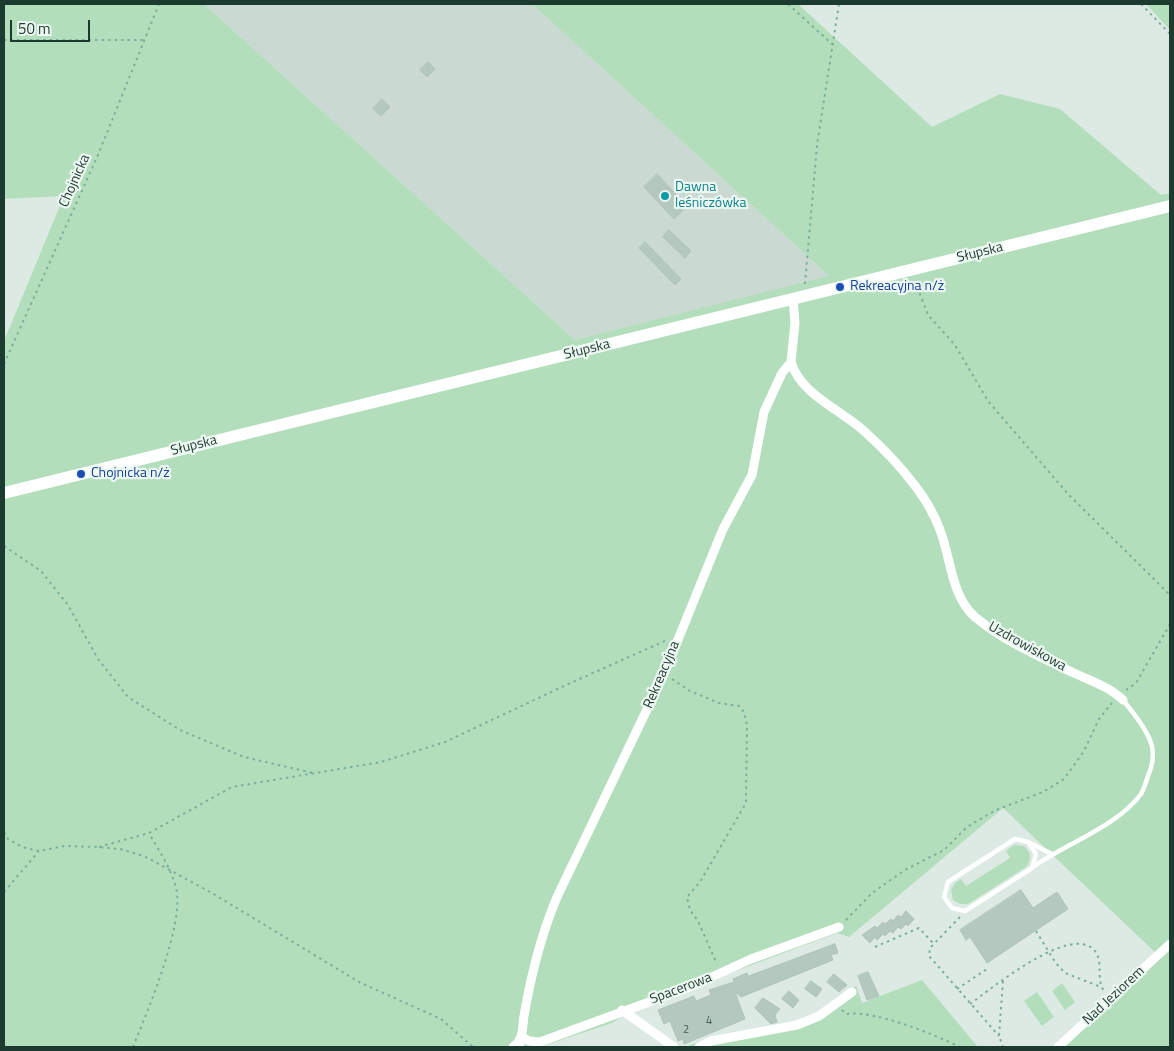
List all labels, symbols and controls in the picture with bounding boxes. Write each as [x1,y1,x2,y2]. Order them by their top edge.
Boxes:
scale bar [12,10,92,42]
text: 50 m [18,17,51,40]
street label: Chojnicka [56,152,94,210]
place label: Dawna leśniczówka [675,180,746,212]
marker: Dawna leśniczówka [659,190,671,202]
street label: Słupska [955,239,1005,267]
place label: Rekreacyjna n/ż [850,279,944,295]
marker: Rekreacyjna n/ż [834,281,846,293]
street label: Słupska [562,336,612,364]
street label: Słupska [169,432,219,460]
place label: Chojnicka n/ż [91,466,170,482]
marker: Chojnicka n/ż [75,468,87,480]
street label: Uzdrowiskowa [985,619,1069,675]
street label: Rekreacyjna [640,639,684,711]
street label: Nad Jeziorem [1080,963,1148,1029]
street label: Spacerowa [648,970,714,1008]
house number: 4 [706,1014,712,1028]
house number: 2 [683,1023,689,1037]

